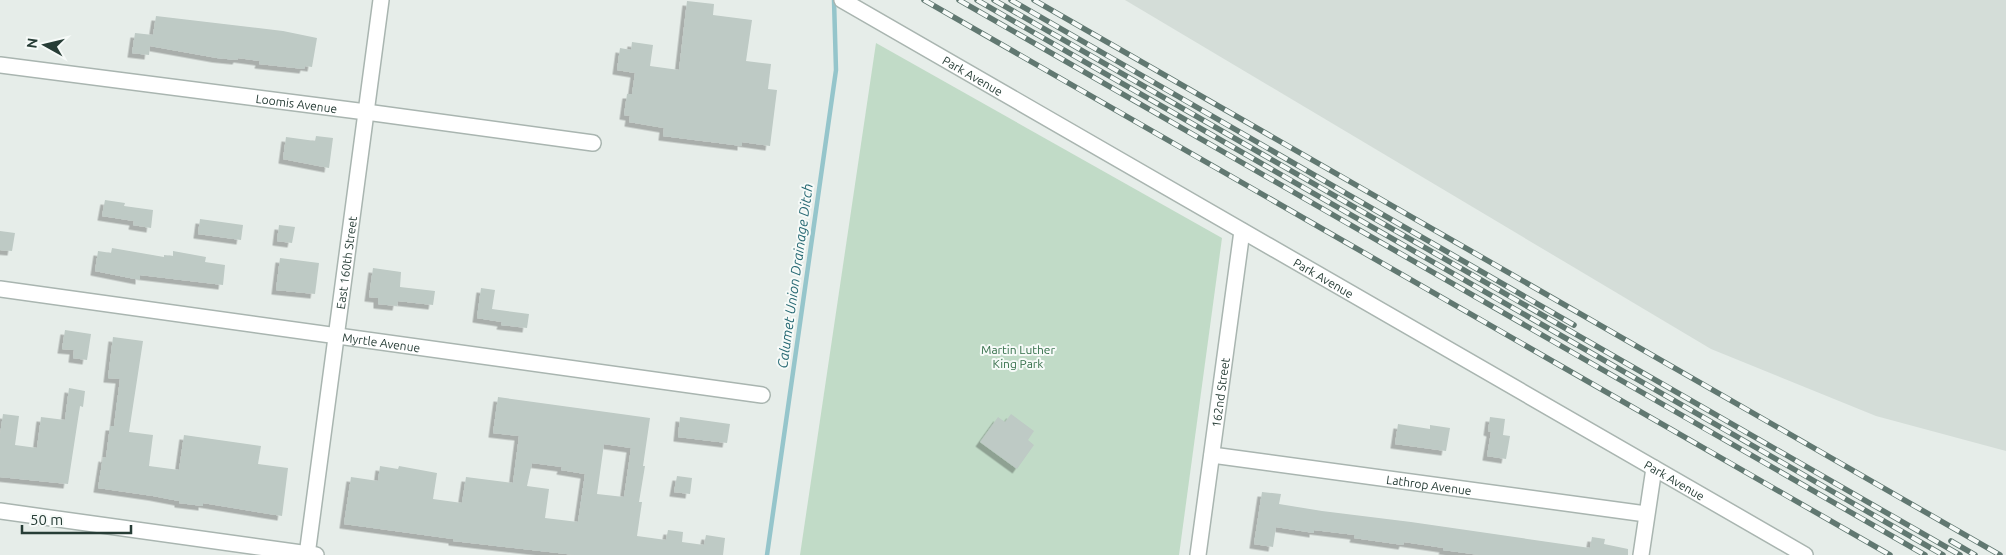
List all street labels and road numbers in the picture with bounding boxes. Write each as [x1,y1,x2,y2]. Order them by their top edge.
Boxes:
street label: Park Avenue [941,53,1005,98]
street label: Loomis Avenue [255,91,338,115]
street label: East 160th Street [333,215,359,310]
street label: Park Avenue [1291,255,1356,300]
street label: Myrtle Avenue [342,330,421,354]
street label: 162nd Street [1209,356,1231,428]
street label: Park Avenue [1642,457,1707,502]
street label: Lathrop Avenue [1386,472,1472,497]

